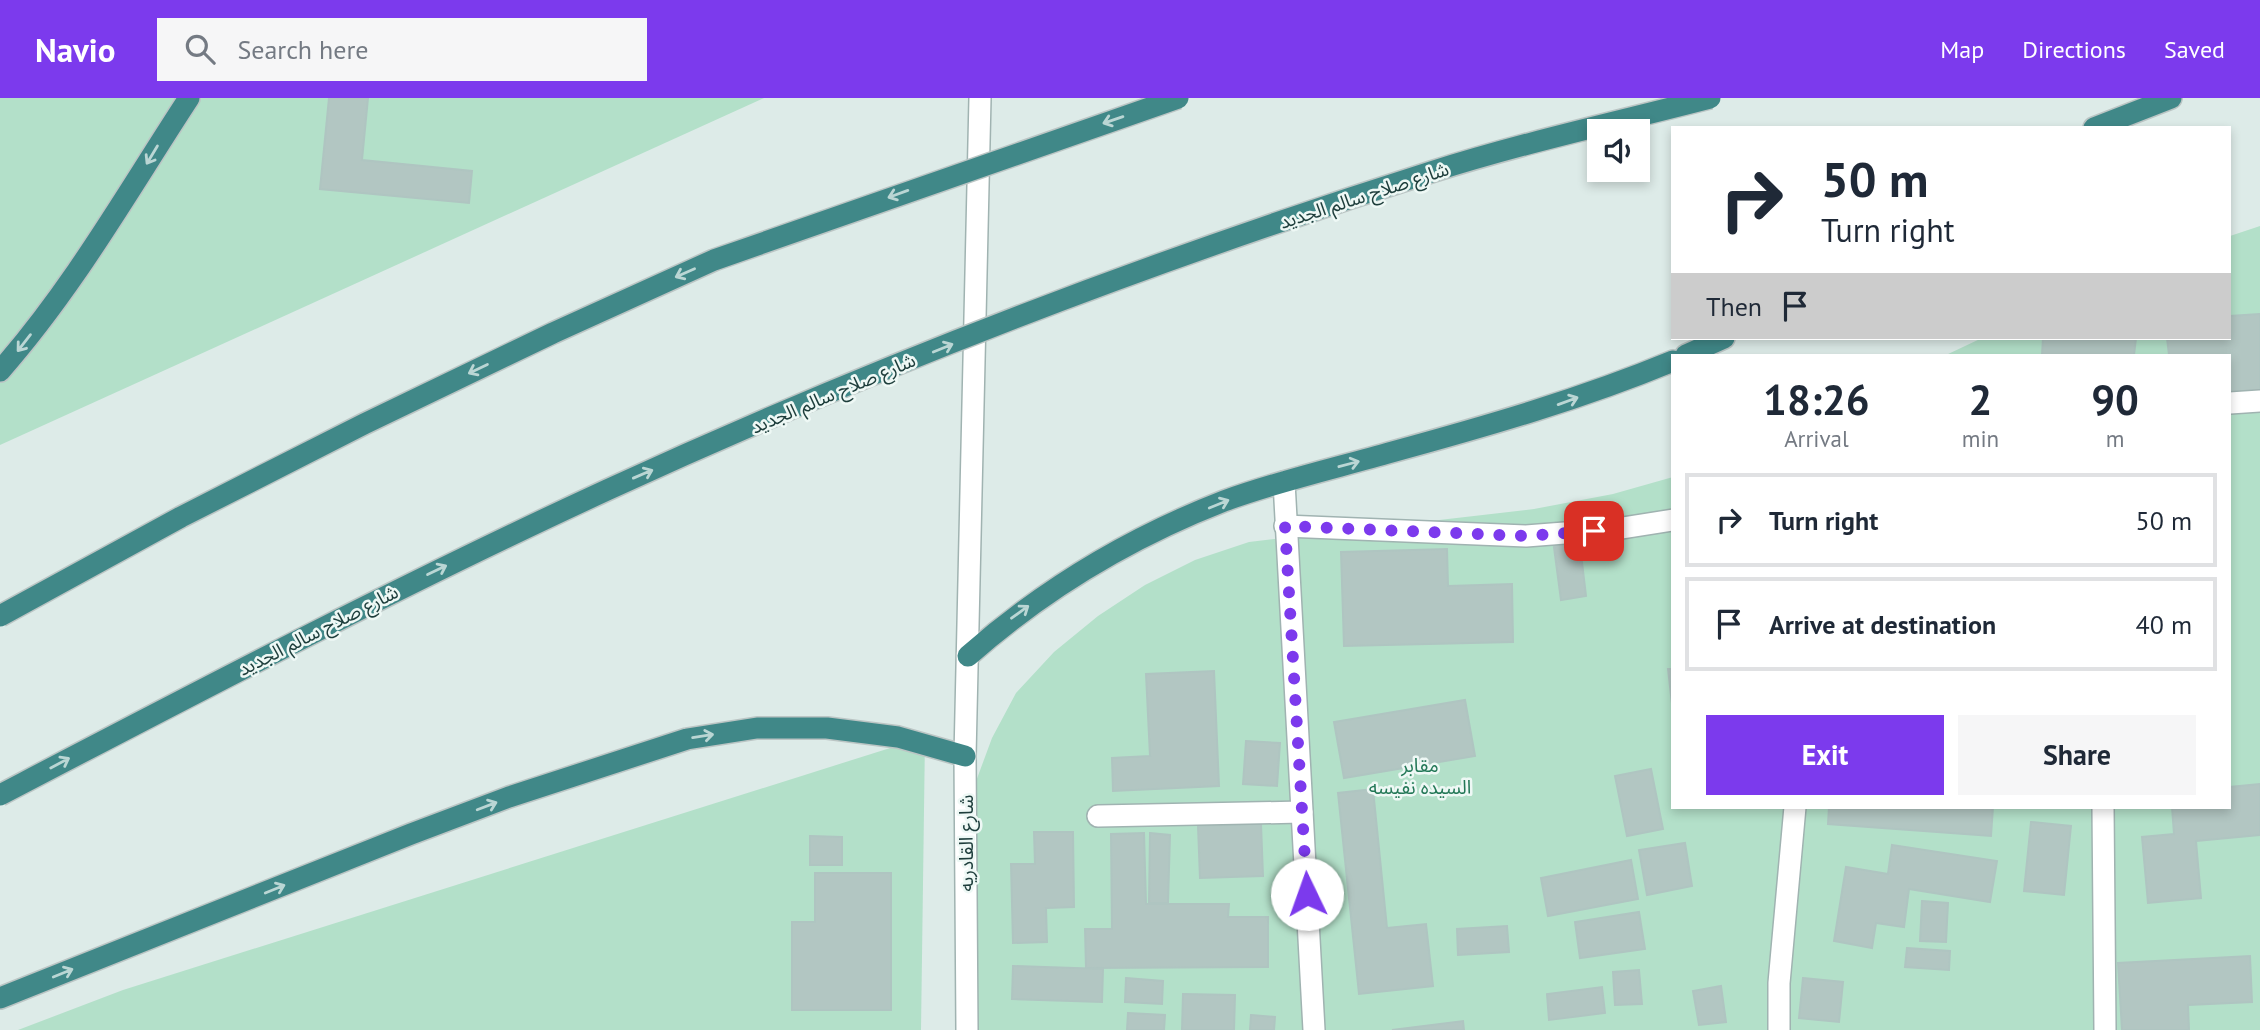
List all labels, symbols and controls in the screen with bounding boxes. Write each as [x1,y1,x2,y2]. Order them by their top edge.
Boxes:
search box [157,18,647,81]
text: Navio [35,28,115,71]
icon: search [181,30,219,68]
text: Search here [237,33,369,66]
text: Map [1940,34,1984,65]
text: Directions [2022,34,2126,65]
text: Saved [2164,34,2225,65]
one-way arrow [1102,114,1124,127]
map controls [1587,119,1650,182]
button: sound [1587,119,1650,182]
one-way arrow [145,145,159,165]
text: 50 m [1821,147,1928,211]
icon: right [1706,154,1797,245]
street label: شارع صلاح سالم الجديد [1276,156,1453,237]
one-way arrow [887,188,909,201]
text: Turn right [1821,209,1955,251]
one-way arrow [675,267,696,280]
icon: arrive [1776,287,1814,325]
text: Then [1706,290,1762,323]
one-way arrow [16,333,31,351]
one-way arrow [932,340,954,353]
street label: شارع صلاح سالم الجديد [747,347,920,441]
one-way arrow [468,362,489,376]
text: 18:26 [1763,372,1870,427]
text: 2 [1969,372,1992,427]
text: 90 [2091,372,2139,427]
one-way arrow [1557,394,1579,406]
text: Arrival [1784,424,1849,453]
text: min [1962,424,1999,453]
text: m [2106,424,2124,453]
one-way arrow [1338,457,1360,470]
one-way arrow [632,467,654,480]
one-way arrow [1207,496,1229,509]
pin [1564,501,1624,561]
icon: right [1710,501,1748,539]
text: Turn right [1769,504,1878,537]
text: 50 m [2136,504,2192,537]
icon: arrive [1575,512,1613,550]
one-way arrow [427,563,448,576]
street label: شارع صلاح سالم الجديد [234,579,403,683]
one-way arrow [1010,605,1029,620]
icon: arrive [1710,605,1748,643]
text: Arrive at destination [1769,608,1996,641]
text: 40 m [2136,608,2192,641]
button: Exit [1706,715,1944,795]
button: Share [1958,715,2196,795]
one-way arrow [691,729,714,742]
park label: مقابر السيده نفيسه [1369,753,1471,799]
one-way arrow [50,756,70,770]
street label: شارع القادريه [954,795,980,891]
one-way arrow [475,798,497,811]
position arrow [1270,857,1344,931]
one-way arrow [263,881,285,894]
one-way arrow [52,965,74,978]

